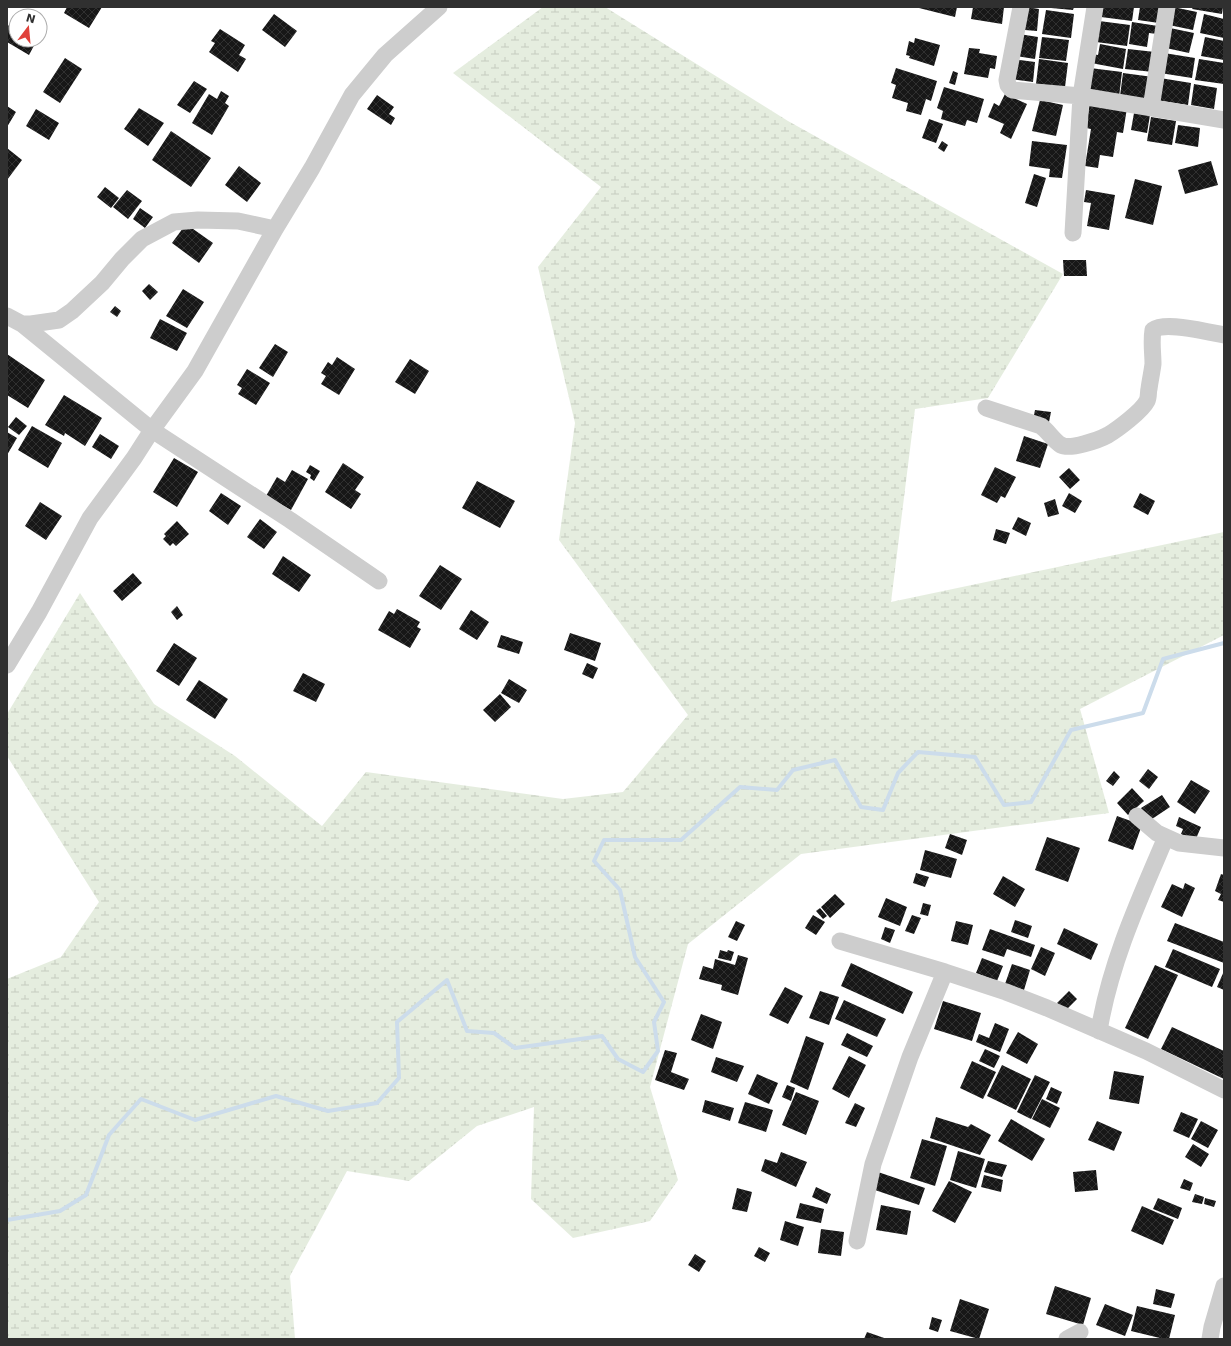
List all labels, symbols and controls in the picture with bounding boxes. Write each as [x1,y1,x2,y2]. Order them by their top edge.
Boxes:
north arrow [8,8,48,48]
text: N [24,11,37,26]

